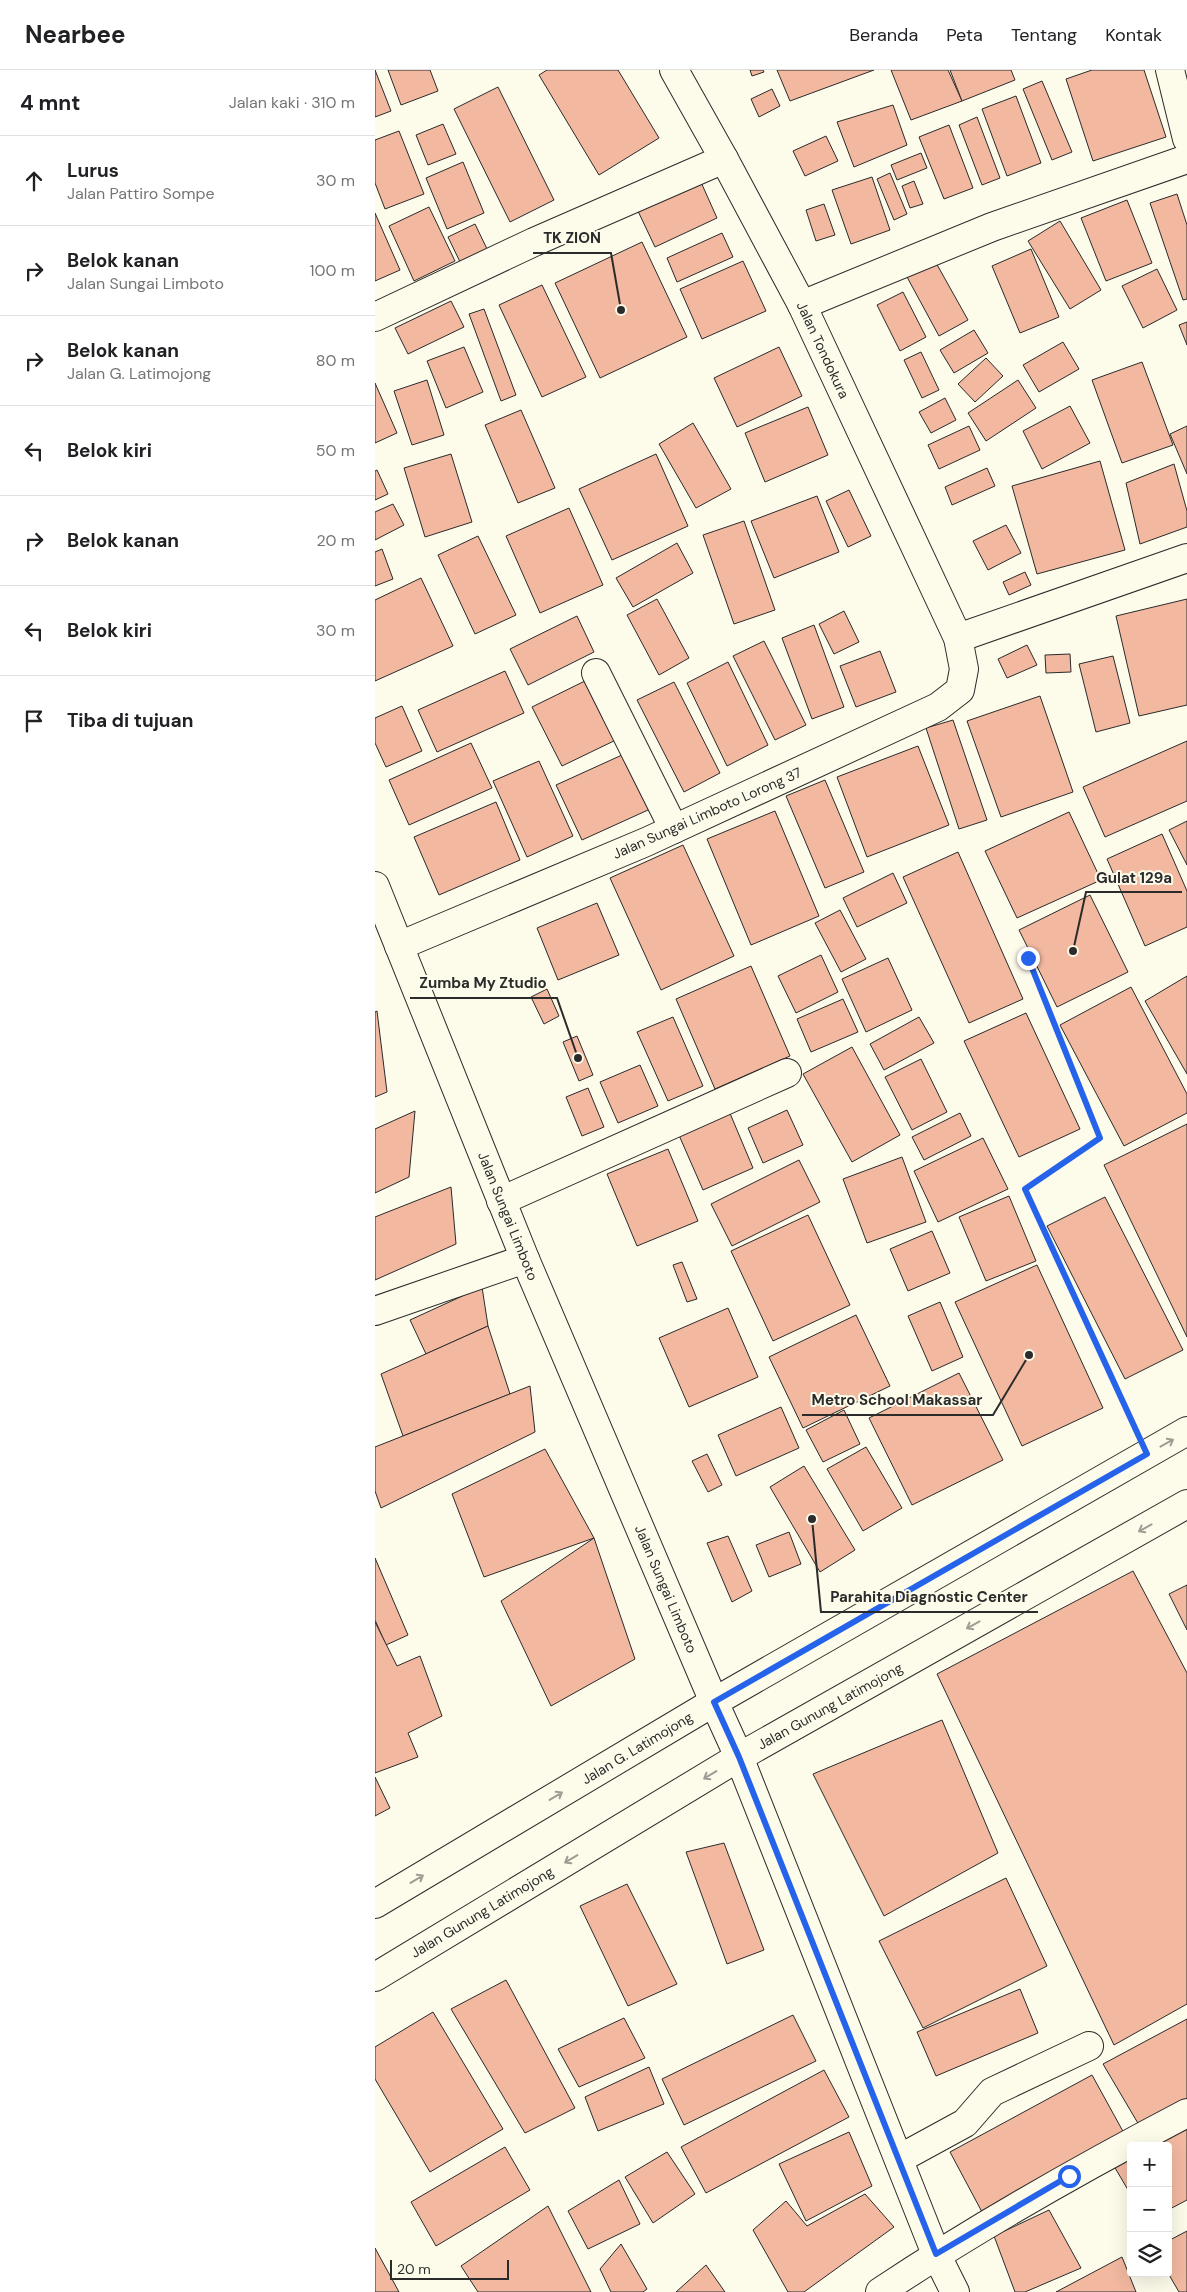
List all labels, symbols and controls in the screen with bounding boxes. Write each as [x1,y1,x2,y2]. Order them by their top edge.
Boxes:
text: Nearbee [25,19,125,50]
text: Beranda [849,23,918,47]
text: Peta [946,23,983,47]
text: Tentang [1011,23,1077,47]
text: Kontak [1105,23,1162,47]
text: 4 mnt [20,89,80,117]
text: Jalan kaki · 310 m [229,92,355,113]
text: Lurus [67,158,119,183]
icon: ahead [20,167,48,195]
text: 30 m [316,170,355,191]
text: Jalan Pattiro Sompe [67,183,215,204]
callout: TK ZION [533,223,611,253]
text: TK ZION [543,228,601,248]
text: Belok kanan [67,248,179,273]
icon: right [20,257,48,285]
text: 100 m [310,260,355,281]
text: Jalan Sungai Limboto [67,273,224,294]
street label: Jalan Tondokura [793,299,853,401]
text: Belok kanan [67,338,179,363]
icon: right [20,347,48,375]
text: 80 m [316,350,355,371]
text: Jalan G. Latimojong [67,363,211,384]
icon: left [20,437,48,465]
text: Belok kiri [67,438,152,463]
text: 50 m [316,440,355,461]
icon: right [20,527,48,555]
text: Belok kanan [67,528,179,553]
text: 20 m [316,530,355,551]
icon: left [20,617,48,645]
text: Belok kiri [67,618,152,643]
text: 30 m [316,620,355,641]
icon: arrive [20,707,48,735]
text: Tiba di tujuan [67,708,193,733]
street label: Jalan Sungai Limboto Lorong 37 [610,763,804,863]
callout: Gulat 129a [1086,862,1182,892]
text: Gulat 129a [1096,868,1172,888]
route end [1017,947,1040,970]
callout: Zumba My Ztudio [410,968,557,998]
text: Zumba My Ztudio [419,973,547,993]
street label: Jalan Sungai Limboto [474,1149,542,1283]
callout: Metro School Makassar [802,1385,993,1415]
text: Metro School Makassar [812,1390,982,1410]
one-way arrow [1159,1437,1173,1447]
street label: Jalan Sungai Limboto [631,1522,701,1656]
one-way arrow [1137,1523,1152,1533]
callout: Parahita Diagnostic Center [821,1582,1038,1612]
text: Parahita Diagnostic Center [830,1587,1028,1607]
one-way arrow [965,1620,980,1630]
street label: Jalan Gunung Latimojong [754,1658,906,1753]
street label: Jalan G. Latimojong [578,1708,696,1788]
one-way arrow [703,1770,717,1780]
one-way arrow [549,1790,563,1800]
one-way arrow [564,1854,578,1864]
street label: Jalan Gunung Latimojong [407,1862,557,1962]
one-way arrow [409,1873,423,1883]
map controls [1127,2142,1172,2277]
button: + [1127,2142,1172,2187]
route start [1058,2165,1081,2188]
button: − [1127,2187,1172,2232]
button: layers [1127,2232,1172,2277]
scale bar [390,2257,509,2280]
text: 20 m [397,2260,431,2278]

